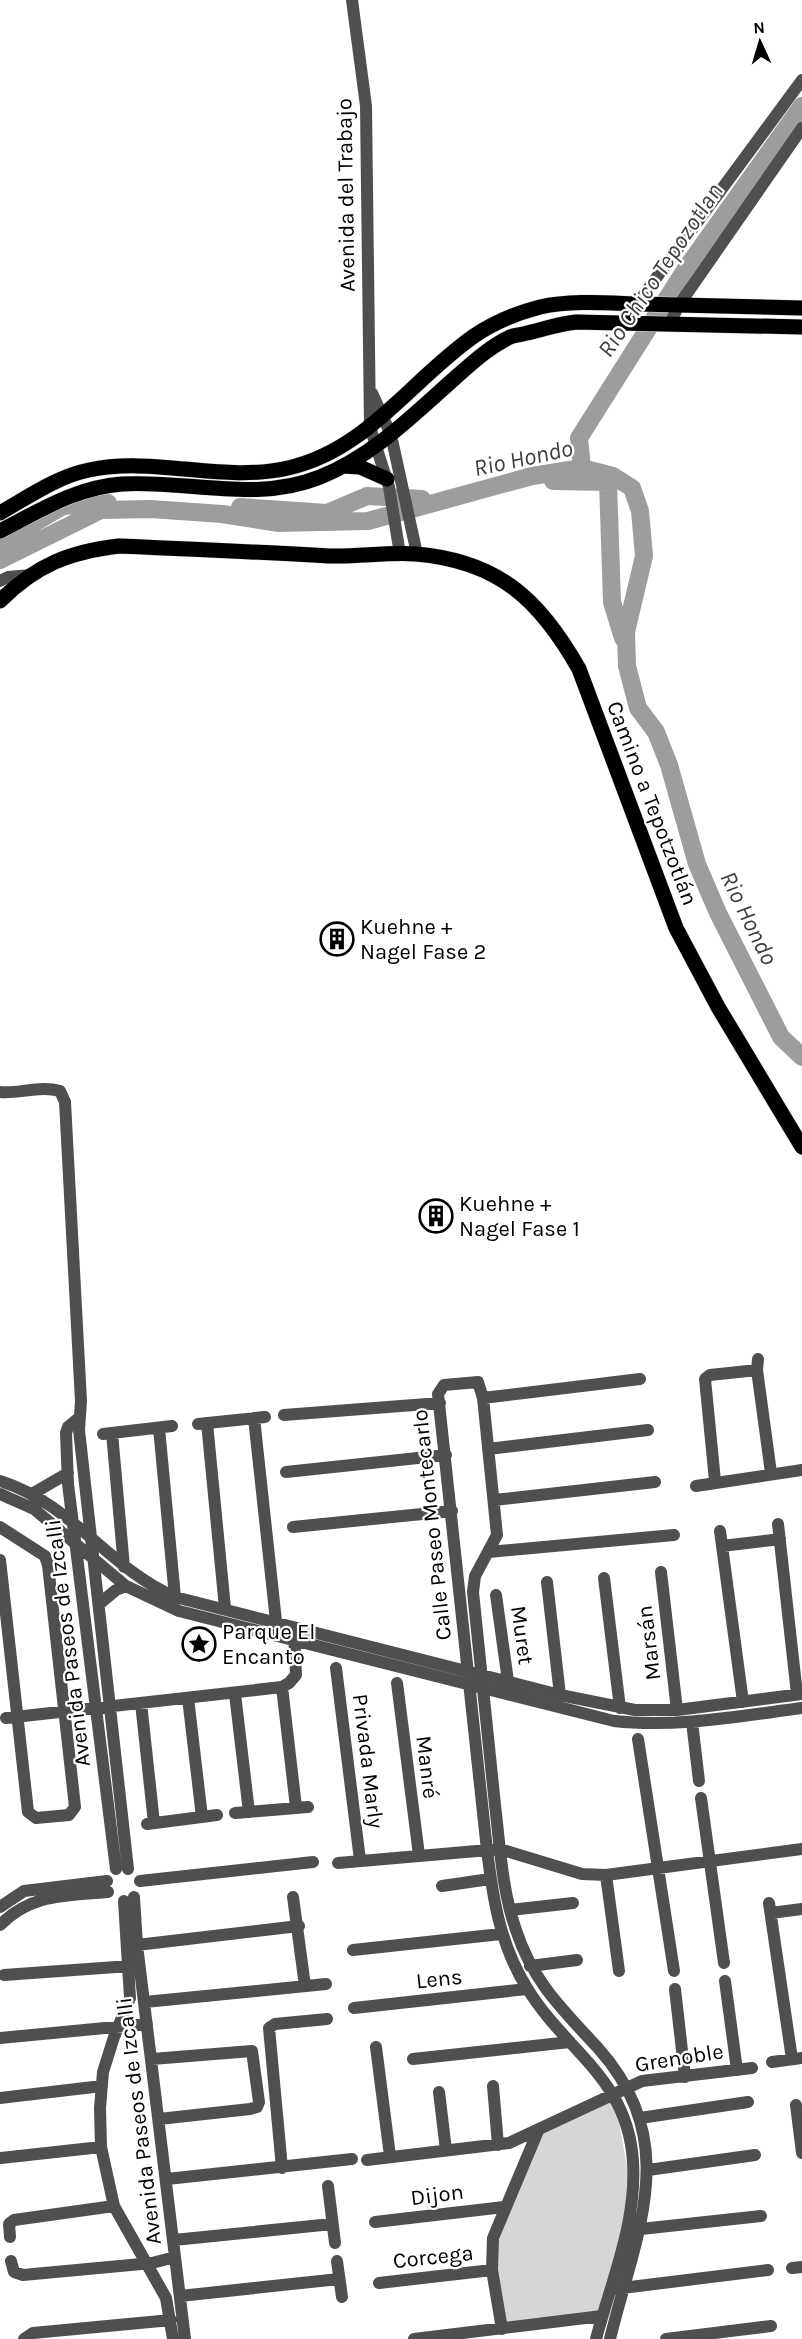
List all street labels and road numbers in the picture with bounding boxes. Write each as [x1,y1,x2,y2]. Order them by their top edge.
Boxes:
street label: Avenida del Trabajo [331,98,361,292]
street label: Camino a Tepotzotlán [601,698,703,909]
street label: Calle Paseo Montecarlo [407,1408,457,1642]
street label: Avenida Paseos de Izcalli [40,1518,96,1768]
street label: Muret [505,1604,539,1666]
street label: Marsán [631,1604,667,1682]
street label: Privada Marly [347,1692,389,1830]
street label: Manré [410,1734,444,1800]
street label: Lens [415,1964,464,1994]
street label: Avenida Paseos de Izcalli [111,1996,167,2246]
street label: Grenoble [633,2038,725,2078]
street label: Dijon [409,2179,465,2211]
street label: Corcega [392,2240,475,2274]

